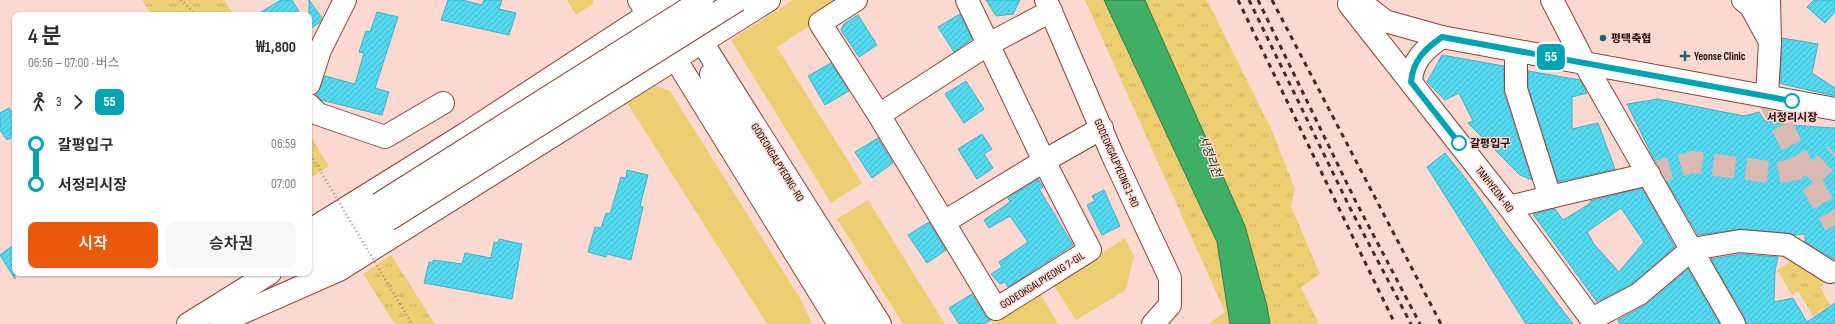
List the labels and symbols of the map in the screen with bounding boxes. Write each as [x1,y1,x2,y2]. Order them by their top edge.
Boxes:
place label: 평택축협 [1611,32,1651,45]
marker: 평택축협 [1598,33,1608,43]
line badge: 55 [1533,44,1569,70]
marker: Yeonse Clinic [1679,50,1691,62]
place label: Yeonse Clinic [1694,50,1746,63]
marker: 서정리시장 [1784,93,1800,109]
place label: 서정리시장 [1767,111,1817,124]
street label: GODEOKGALPYEONG 1-RO [1091,117,1142,209]
street label: GODEOKGALPYEONG-RO [748,121,807,204]
water label: 서정리천 [1195,133,1225,181]
marker: 갈평입구 [1451,135,1467,151]
place label: 갈평입구 [1470,137,1510,150]
street label: TANHYEON-RO [1473,164,1516,215]
street label: GODEOKGALPYEONG 7-GIL [998,249,1087,312]

